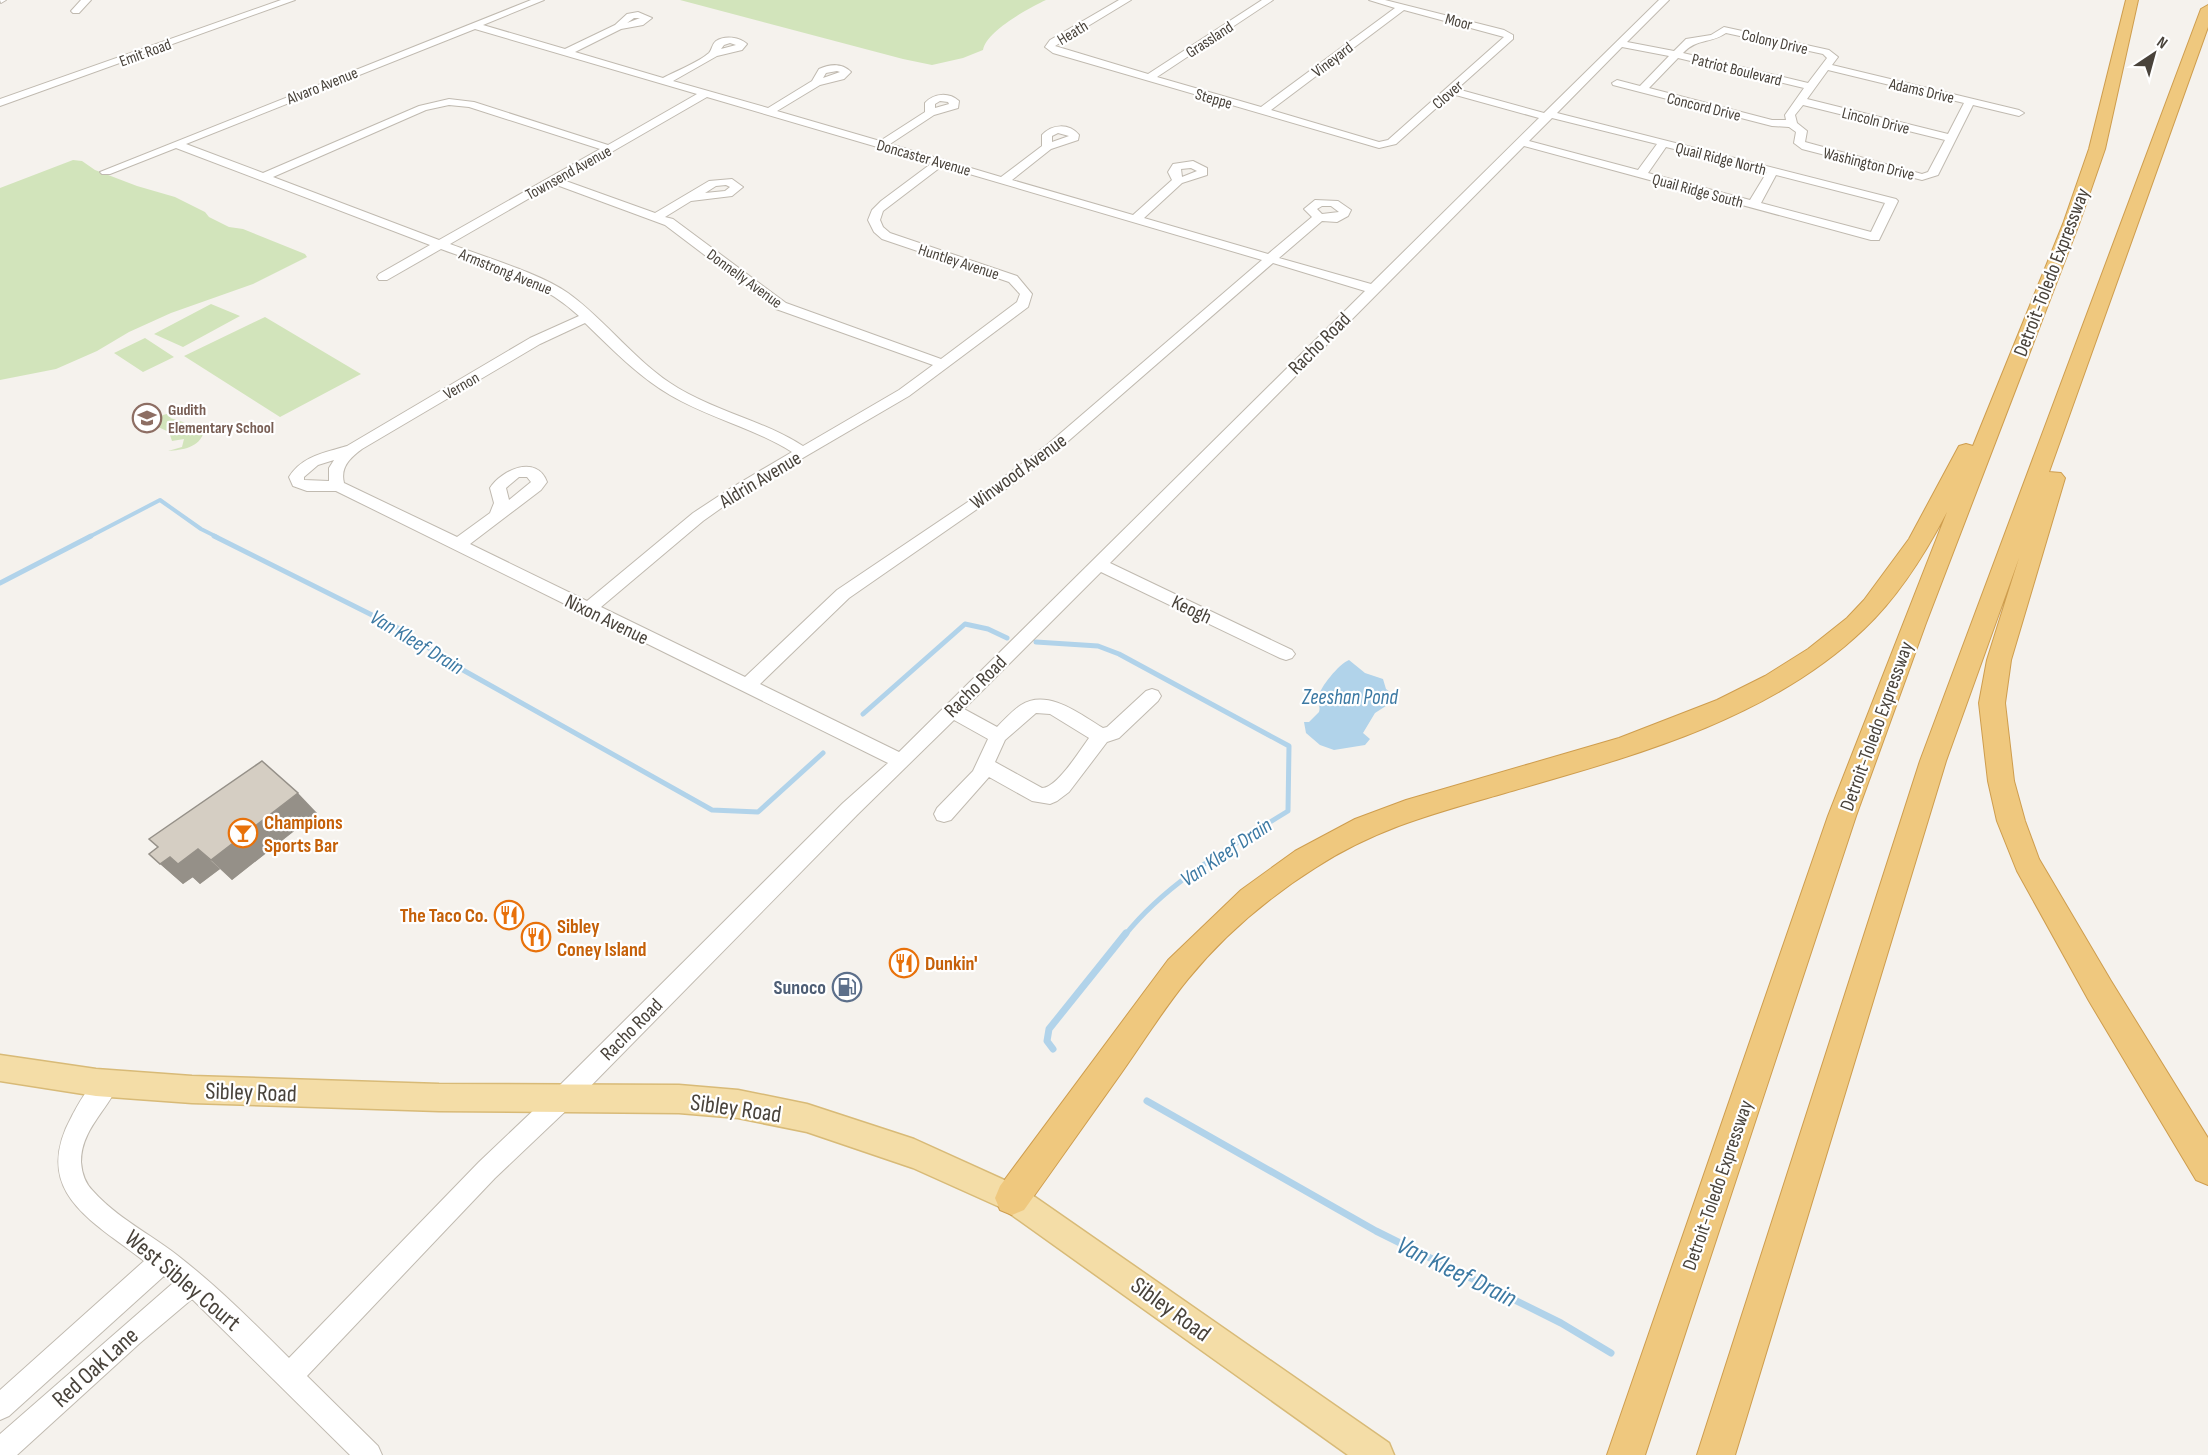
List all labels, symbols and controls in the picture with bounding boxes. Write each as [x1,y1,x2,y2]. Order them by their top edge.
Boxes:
street label: Moor [1443,10,1475,35]
street label: Heath [1054,17,1092,50]
street label: Grassland [1183,18,1237,63]
north arrow [2124,24,2184,84]
street label: Colony Drive [1740,26,1810,59]
text: N [2153,33,2171,53]
street label: Emit Road [117,35,174,72]
street label: Vineyard [1309,39,1357,82]
street label: Patriot Boulevard [1690,50,1784,91]
street label: Alvaro Avenue [283,64,361,110]
street label: Adams Drive [1886,75,1956,108]
street label: Clover [1429,76,1467,114]
street label: Steppe [1193,85,1234,114]
street label: Concord Drive [1665,89,1743,126]
street label: Lincoln Drive [1840,104,1911,139]
street label: Doncaster Avenue [874,136,973,181]
street label: Quail Ridge North [1673,139,1768,180]
street label: Townsend Avenue [522,142,615,205]
street label: Washington Drive [1821,144,1916,185]
street label: Quail Ridge South [1650,170,1745,213]
street label: Detroit-Toledo Expressway [2009,185,2095,360]
street label: Huntley Avenue [916,240,1001,284]
street label: Armstrong Avenue [455,245,555,300]
street label: Donnelly Avenue [703,246,785,313]
street label: Racho Road [1284,308,1356,380]
street label: Vernon [441,369,483,404]
place label: Gudith Elementary School [168,401,274,438]
school or university icon: Gudith Elementary School [131,402,163,434]
street label: Winwood Avenue [966,429,1072,515]
street label: Aldrin Avenue [714,446,806,514]
street label: Nixon Avenue [561,589,652,650]
street label: Keogh [1168,590,1215,630]
water label: Van Kleef Drain [365,605,468,680]
street label: Detroit-Toledo Expressway [1835,638,1919,814]
street label: Racho Road [940,651,1012,723]
water label: Zeeshan Pond [1301,685,1399,710]
place label: Champions Sports Bar [264,811,343,858]
water label: Van Kleef Drain [1176,813,1277,892]
bar icon: Champions Sports Bar [227,817,259,849]
restaurant icon: The Taco Co. [493,899,525,931]
place label: The Taco Co. [400,904,488,928]
place label: Sibley Coney Island [557,915,647,962]
restaurant icon: Sibley Coney Island [520,921,552,953]
restaurant icon: Dunkin' [888,947,920,979]
place label: Dunkin' [925,952,978,976]
fuel station icon: Sunoco [831,971,863,1003]
place label: Sunoco [774,976,826,1000]
street label: Racho Road [596,994,668,1066]
street label: Sibley Road [205,1076,297,1109]
street label: Sibley Road [688,1088,783,1129]
street label: Detroit-Toledo Expressway [1678,1097,1758,1274]
street label: West Sibley Court [119,1224,246,1337]
water label: Van Kleef Drain [1391,1230,1522,1315]
street label: Sibley Road [1125,1271,1216,1348]
street label: Red Oak Lane [46,1321,144,1414]

